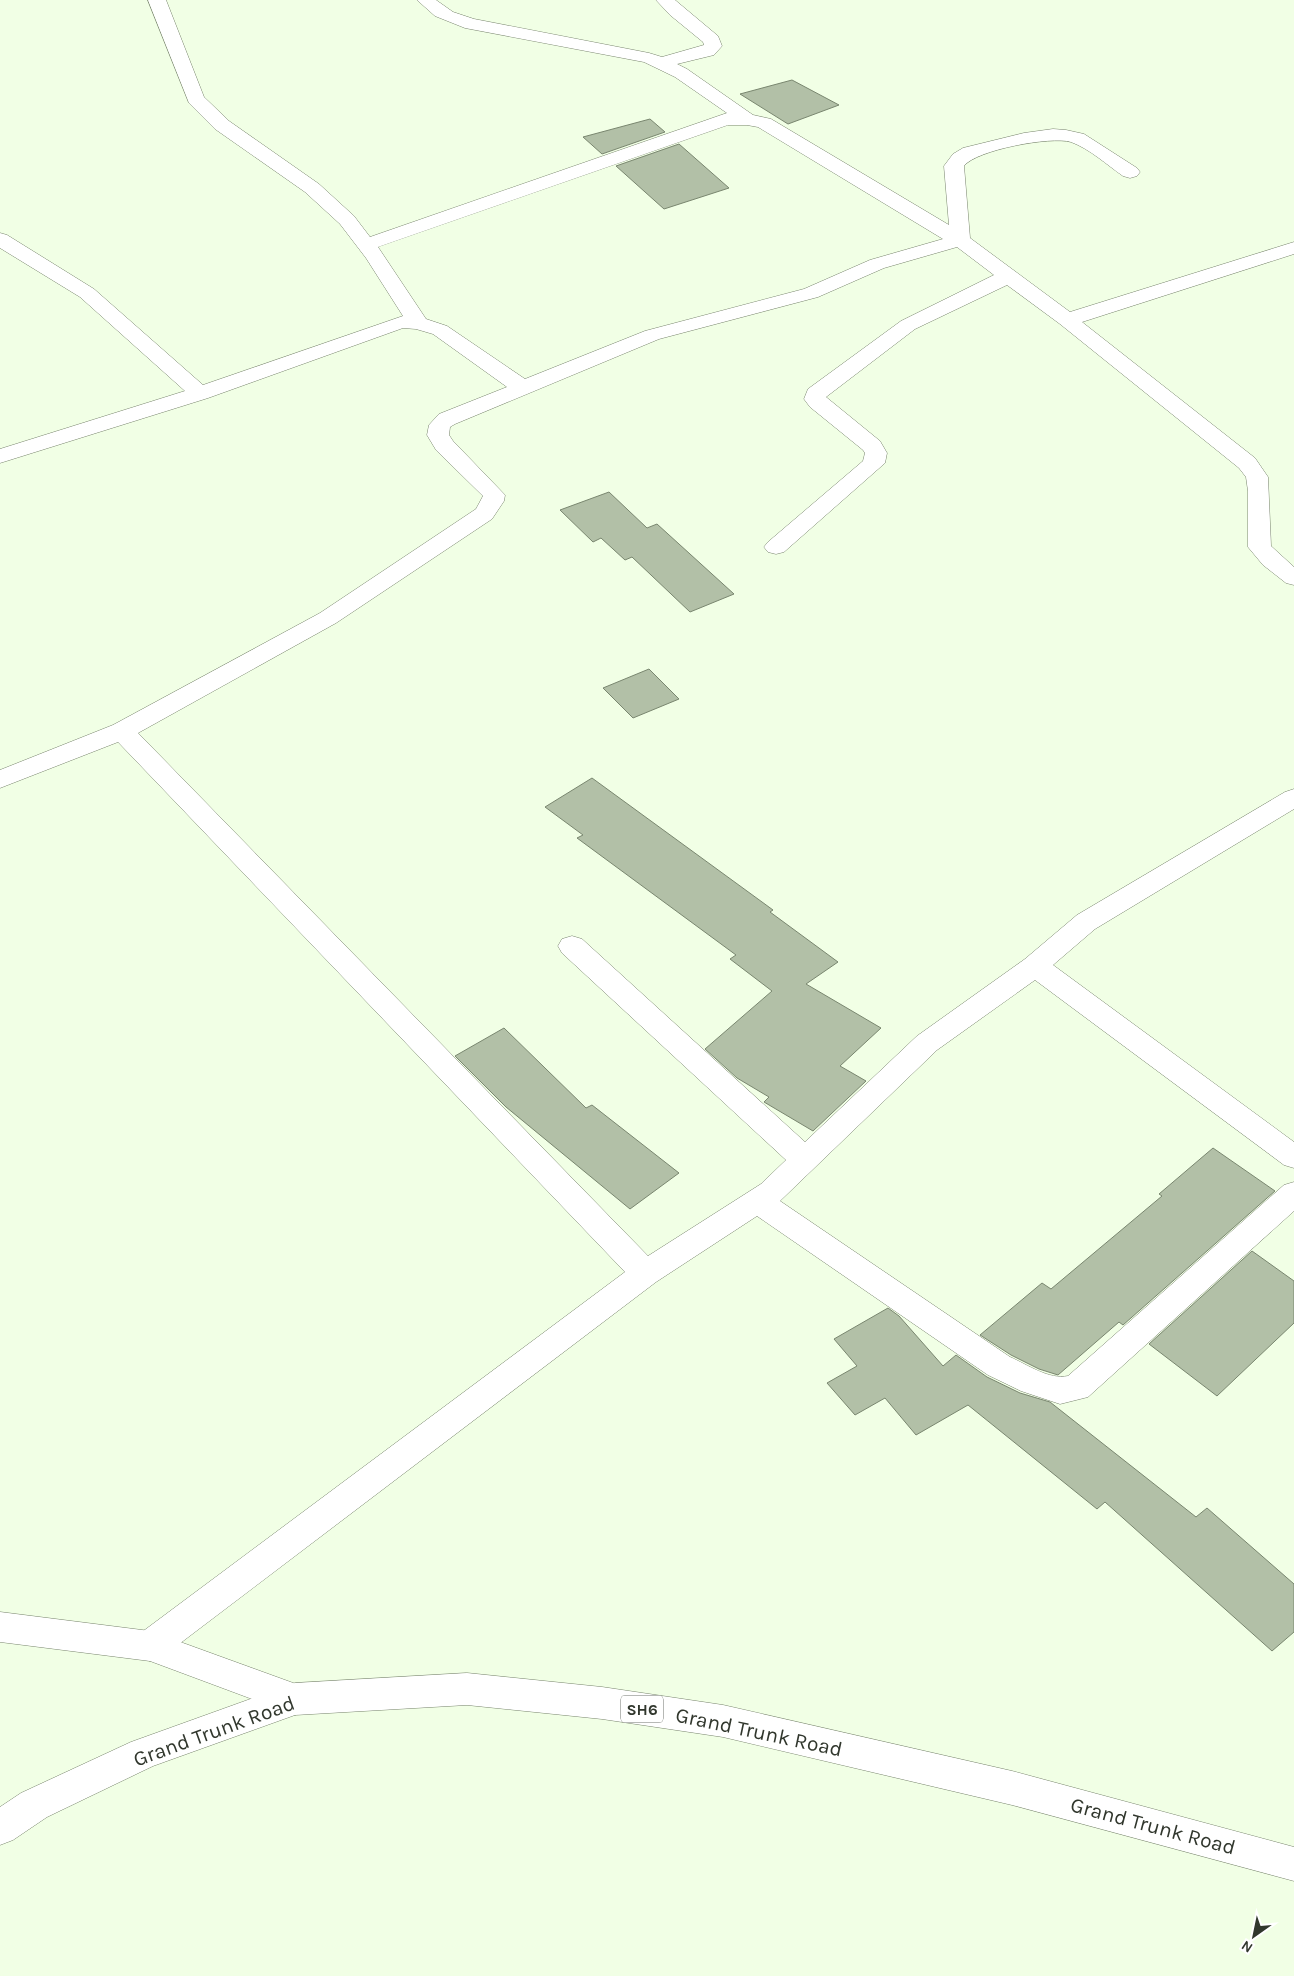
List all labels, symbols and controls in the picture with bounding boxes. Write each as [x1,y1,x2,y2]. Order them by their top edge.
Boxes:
street label: Grand Trunk Road [130,1691,298,1771]
road number: SH6 [621,1696,663,1722]
street label: Grand Trunk Road [673,1703,845,1761]
street label: Grand Trunk Road [1068,1792,1238,1860]
north arrow [1229,1911,1279,1961]
text: N [1238,1937,1256,1956]

